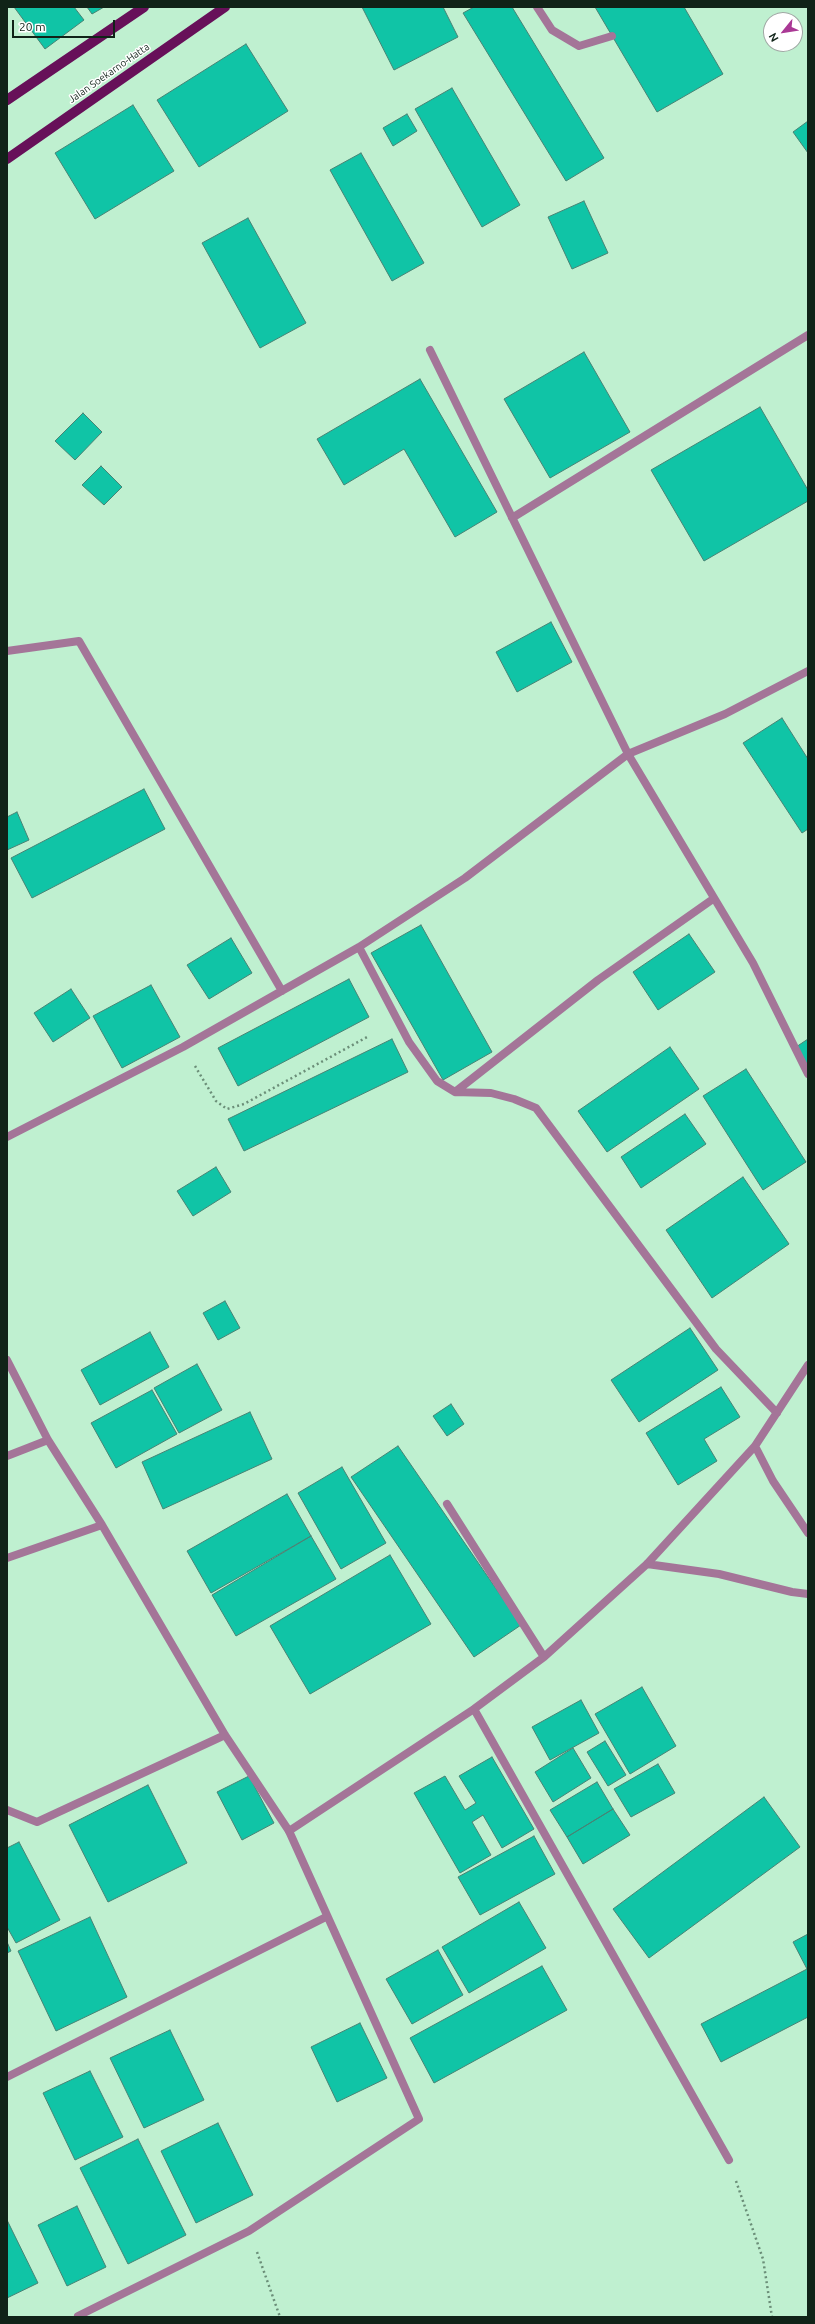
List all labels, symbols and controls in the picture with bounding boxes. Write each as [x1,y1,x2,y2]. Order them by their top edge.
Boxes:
scale bar [14,12,117,38]
north arrow [763,12,803,52]
text: 20 m [19,20,46,33]
text: N [766,31,781,44]
street label: Jalan Soekarno-Hatta [66,41,152,105]

